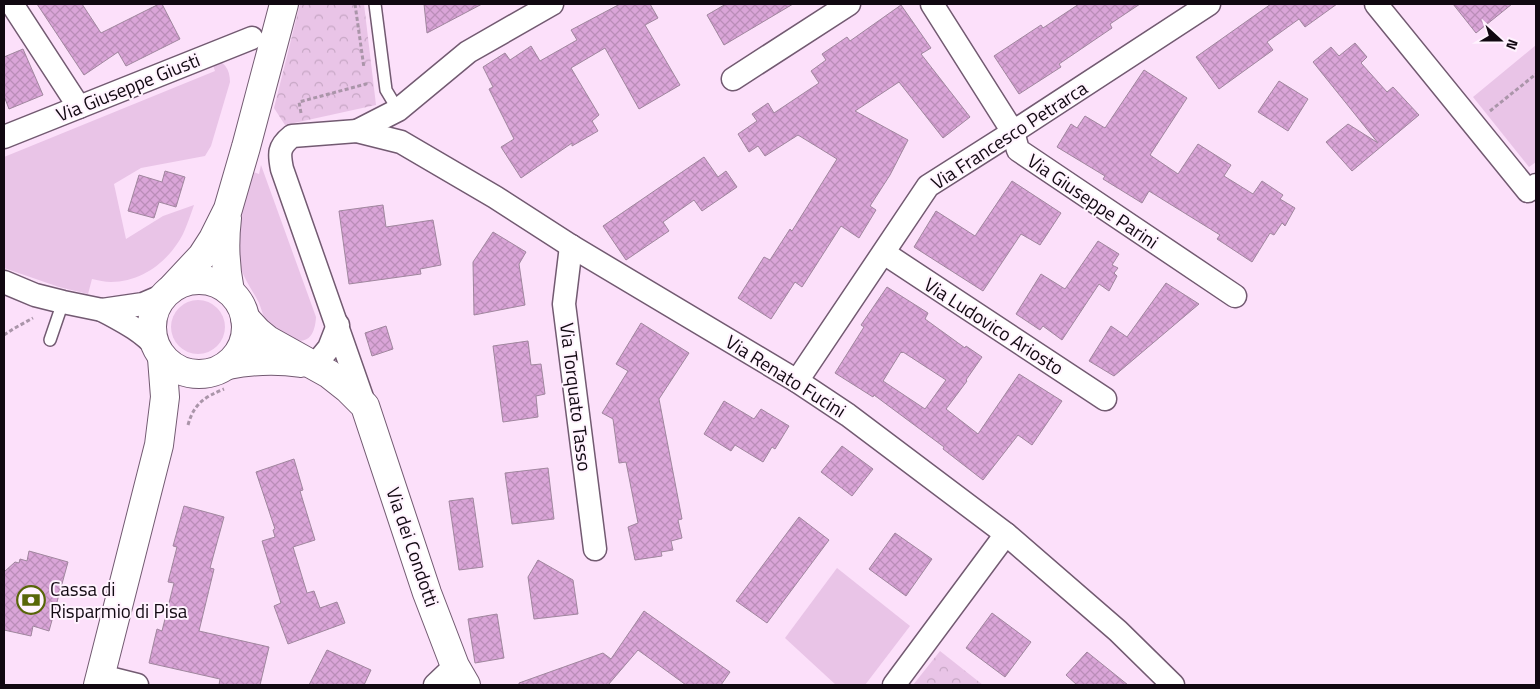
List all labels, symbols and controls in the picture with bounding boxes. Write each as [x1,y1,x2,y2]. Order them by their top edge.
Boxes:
north arrow [1475,15,1525,65]
text: N [1501,37,1524,53]
street label: Via Giuseppe Giusti [52,44,204,129]
street label: Via Francesco Petrarca [925,73,1093,196]
street label: Via Giuseppe Parini [1022,146,1165,255]
street label: Via Ludovico Ariosto [919,270,1070,382]
street label: Via Torquato Tasso [553,321,600,473]
street label: Via Renato Fucini [720,327,852,424]
street label: Via dei Condotti [379,483,447,611]
place label: Cassa di Risparmio di Pisa [50,574,188,625]
bank icon: Cassa di Risparmio di Pisa [16,585,46,615]

